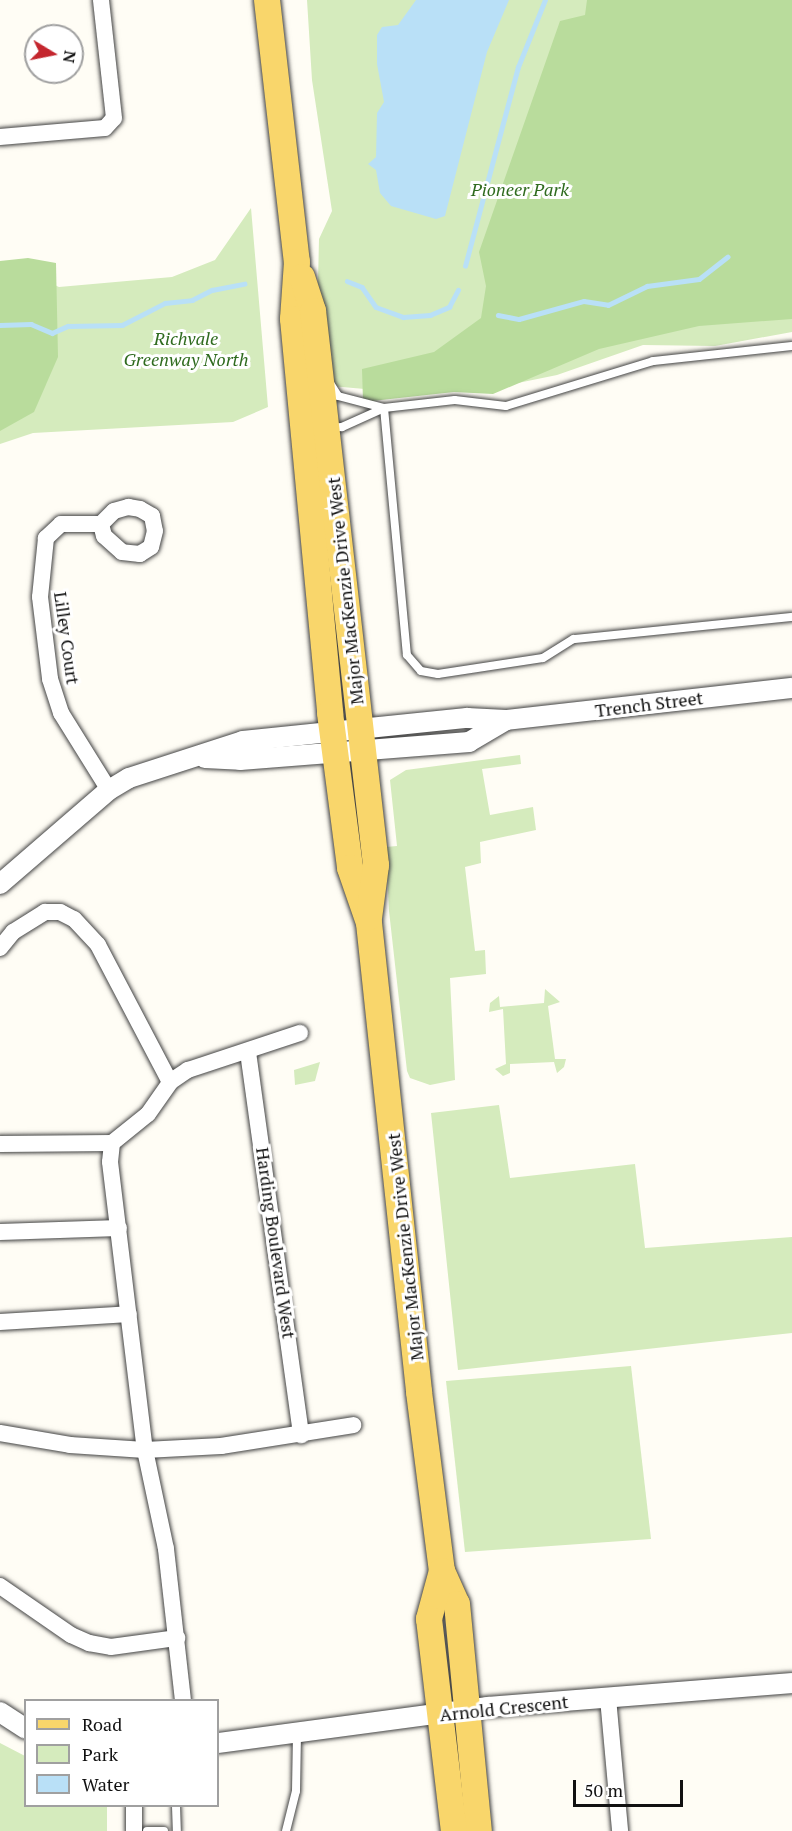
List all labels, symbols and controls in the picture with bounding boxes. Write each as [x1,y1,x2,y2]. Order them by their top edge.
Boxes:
north arrow [24,24,84,84]
text: N [58,49,82,65]
park label: Pioneer Park [471,178,569,200]
park label: Richvale Greenway North [124,328,248,370]
street label: Major MacKenzie Drive West [322,476,368,706]
street label: Lilley Court [50,590,84,686]
street label: Trench Street [594,687,704,721]
street label: Major MacKenzie Drive West [382,1132,428,1362]
street label: Harding Boulevard West [252,1146,300,1340]
street label: Arnold Crescent [438,1690,570,1726]
legend [24,1699,219,1807]
text: Road [82,1712,122,1736]
text: Park [82,1742,118,1766]
scale bar [576,1768,686,1806]
text: Water [82,1772,129,1796]
text: 50 m [584,1778,623,1802]

